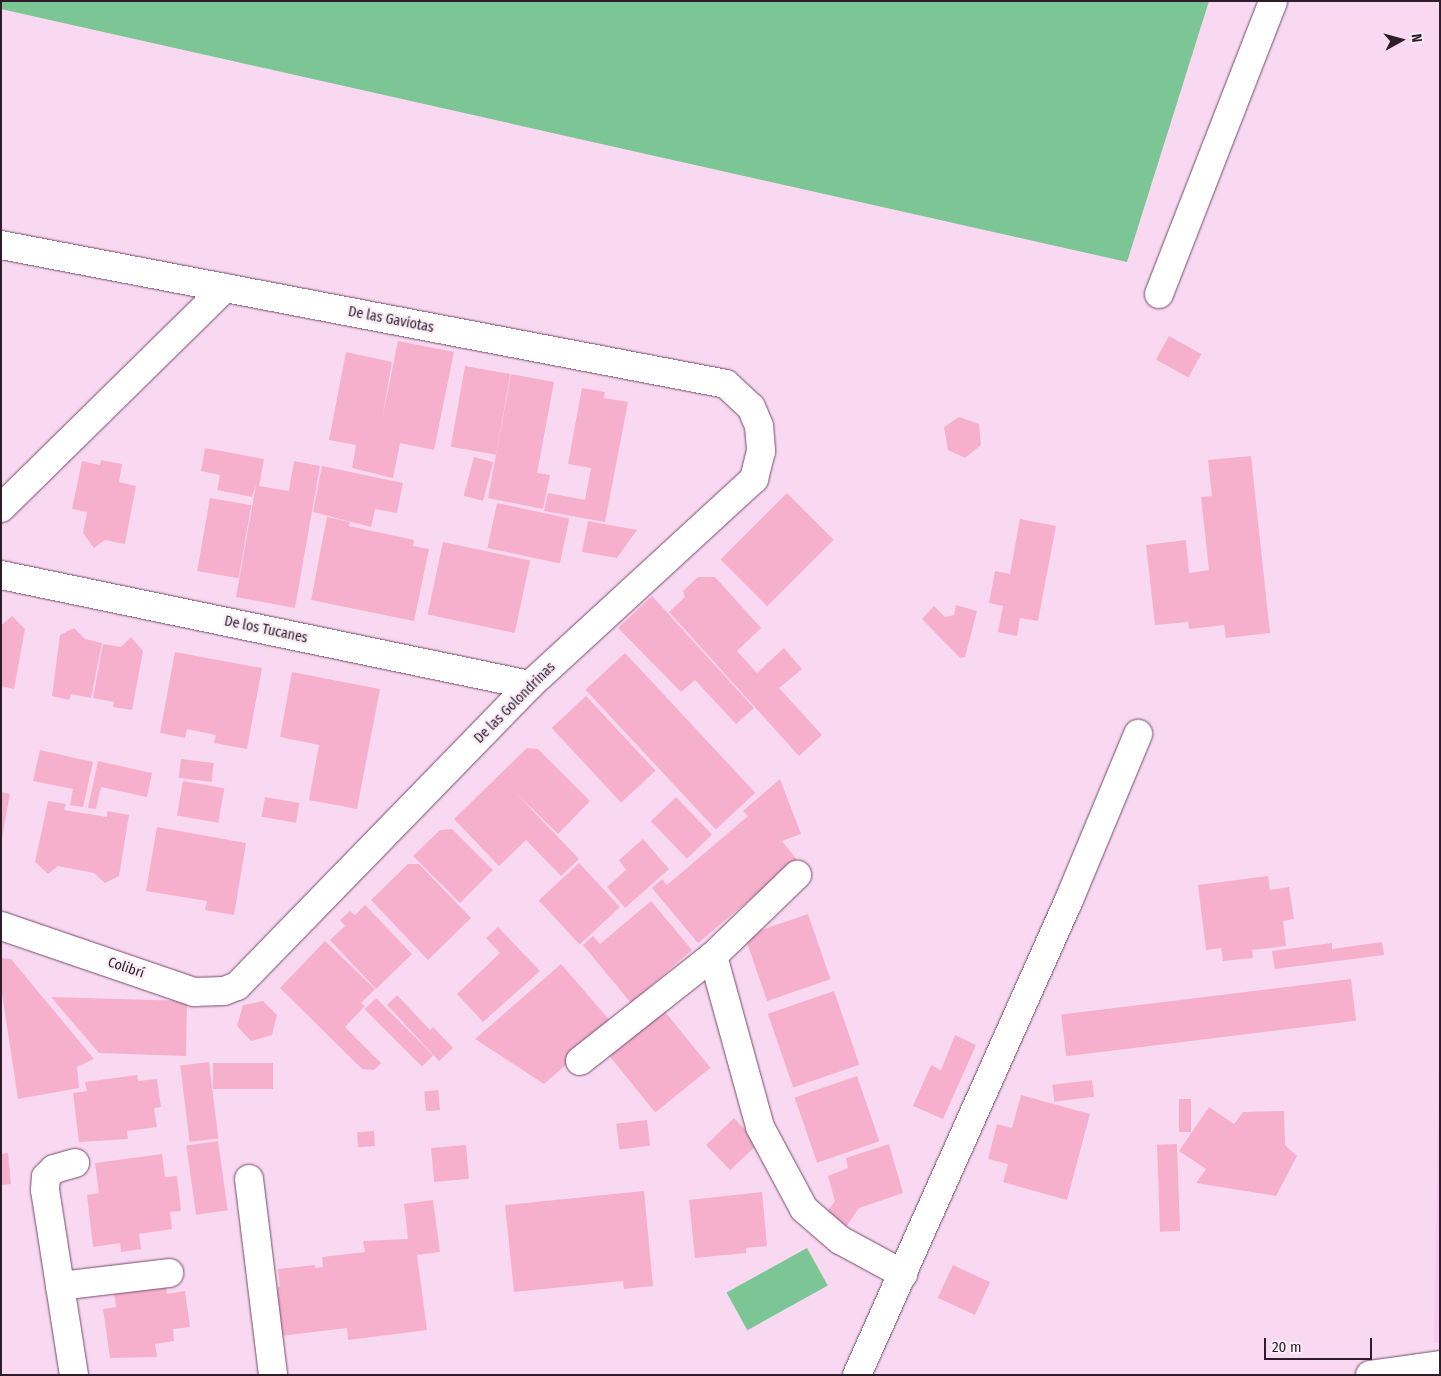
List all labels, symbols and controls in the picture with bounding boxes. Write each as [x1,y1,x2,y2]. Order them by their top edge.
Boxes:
north arrow [1376,15,1426,65]
text: N [1407,33,1425,43]
street label: De las Gaviotas [347,303,435,337]
street label: De los Tucanes [223,613,309,647]
street label: De las Golondrinas [471,659,559,747]
street label: Colibrí [106,954,146,982]
scale bar [1266,1328,1374,1360]
text: 20 m [1272,1338,1302,1356]

